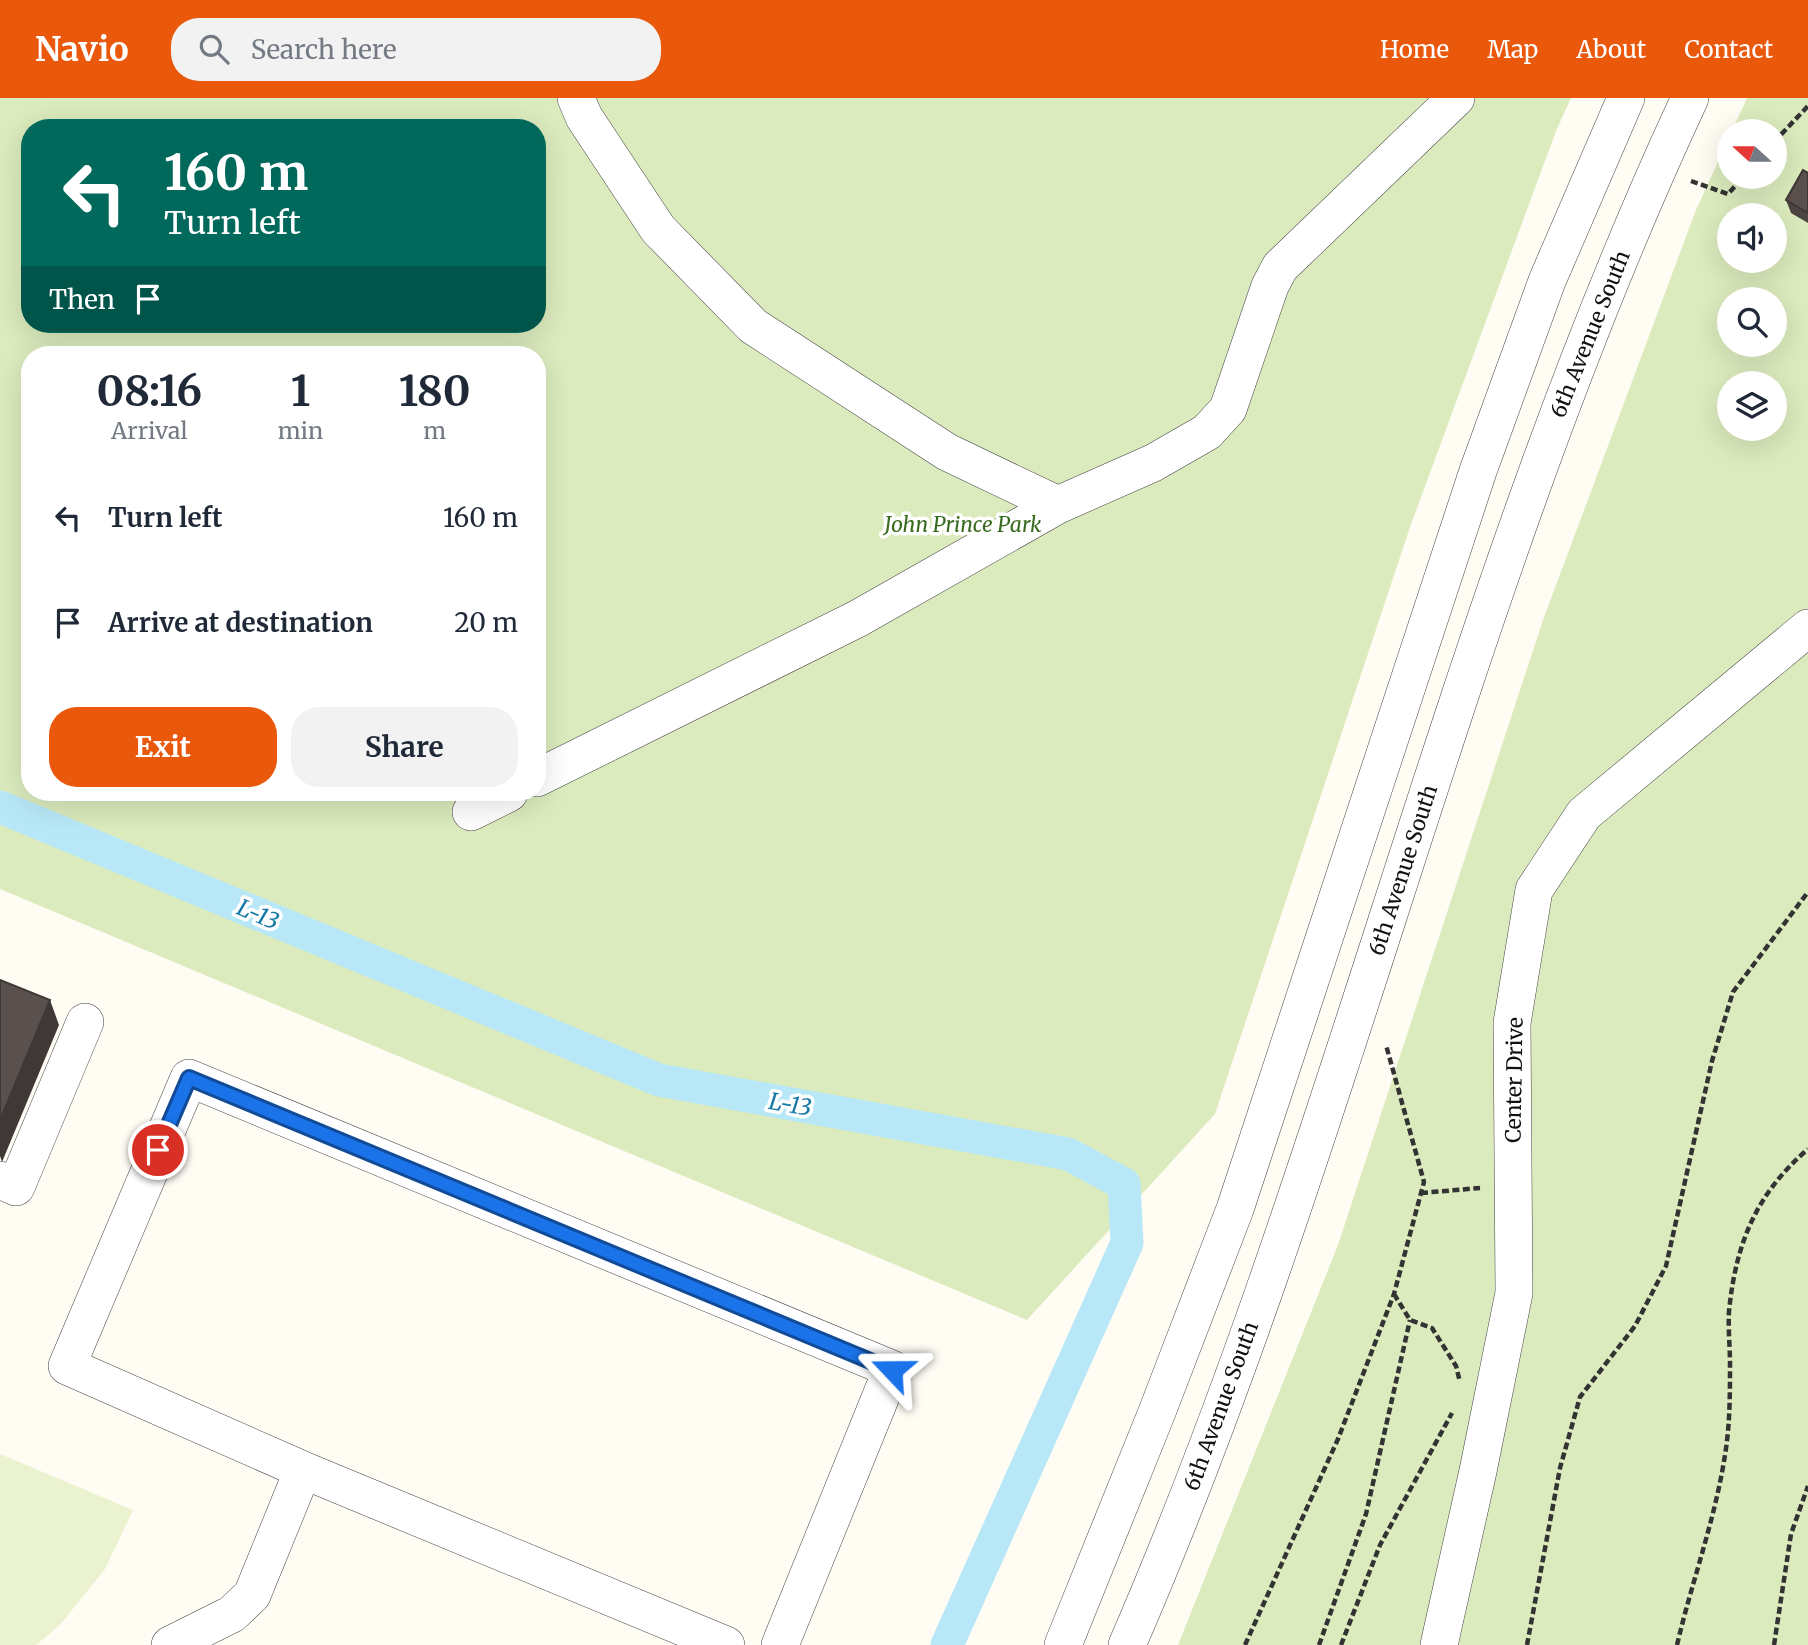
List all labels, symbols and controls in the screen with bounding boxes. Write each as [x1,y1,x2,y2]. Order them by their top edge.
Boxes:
search box [171,18,661,81]
text: Navio [35,29,129,70]
icon: search [195,30,233,68]
text: Search here [251,33,396,66]
text: Home [1380,34,1449,65]
text: Map [1487,34,1538,65]
text: About [1576,34,1646,65]
text: Contact [1684,34,1773,65]
north arrow [1717,119,1787,189]
map controls [1717,119,1787,441]
text: 160 m [164,142,308,203]
icon: left [49,147,140,238]
text: Turn left [164,203,301,243]
button: sound [1717,203,1787,273]
street label: 6th Avenue South [1544,246,1636,422]
icon: arrive [129,280,167,318]
text: Then [49,283,115,316]
button: search [1717,287,1787,357]
text: 08:16 [97,365,202,417]
text: 1 [291,365,310,417]
text: 180 [399,365,470,417]
button: layers [1717,371,1787,441]
text: Arrival [111,416,188,445]
text: min [278,416,323,445]
text: m [423,416,446,445]
icon: left [49,499,87,537]
text: Turn left [108,501,222,534]
text: 160 m [443,501,518,534]
park label: John Prince Park [883,511,1042,538]
icon: arrive [49,604,87,642]
text: Arrive at destination [108,606,373,639]
text: 20 m [454,606,518,639]
button: Exit [49,707,277,787]
button: Share [291,707,518,787]
street label: 6th Avenue South [1363,781,1443,959]
water label: L-13 [233,892,283,936]
street label: Center Drive [1499,1017,1529,1143]
water label: L-13 [767,1086,813,1122]
pin [128,1120,188,1180]
icon: arrive [139,1131,177,1169]
street label: 6th Avenue South [1178,1318,1264,1494]
position arrow [855,1333,929,1407]

